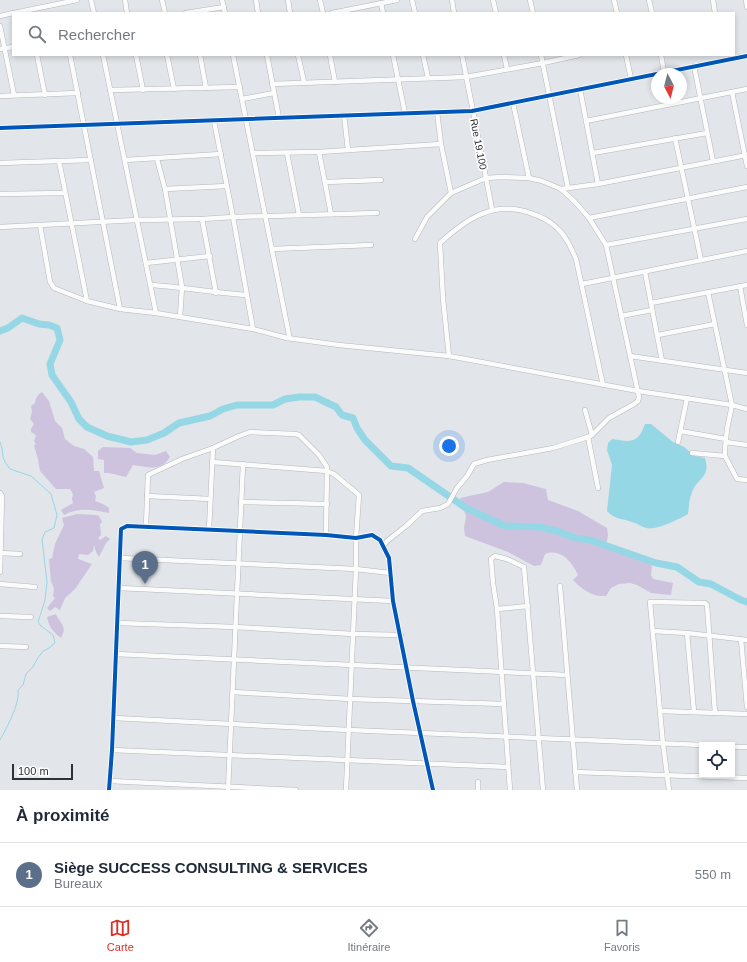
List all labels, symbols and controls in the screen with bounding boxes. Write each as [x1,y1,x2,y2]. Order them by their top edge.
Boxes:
search box [12,12,735,56]
icon: search [26,23,48,45]
text: Rechercher [58,26,136,43]
north arrow [651,68,687,104]
street label: Rue 19.100 [468,118,489,171]
your location [439,436,459,456]
pin: 1 [132,551,158,584]
map controls [699,742,735,778]
button: locate [699,742,735,778]
scale bar [12,762,73,781]
text: 100 m [18,765,49,777]
text: À proximité [16,806,110,825]
text: Siège SUCCESS CONSULTING & SERVICES [54,859,368,876]
text: 1 [25,867,33,882]
text: 550 m [695,867,731,882]
text: Bureaux [54,876,102,891]
tab: Carte [107,917,134,953]
tab: Itinéraire [348,917,390,953]
tab: Favoris [604,917,640,953]

